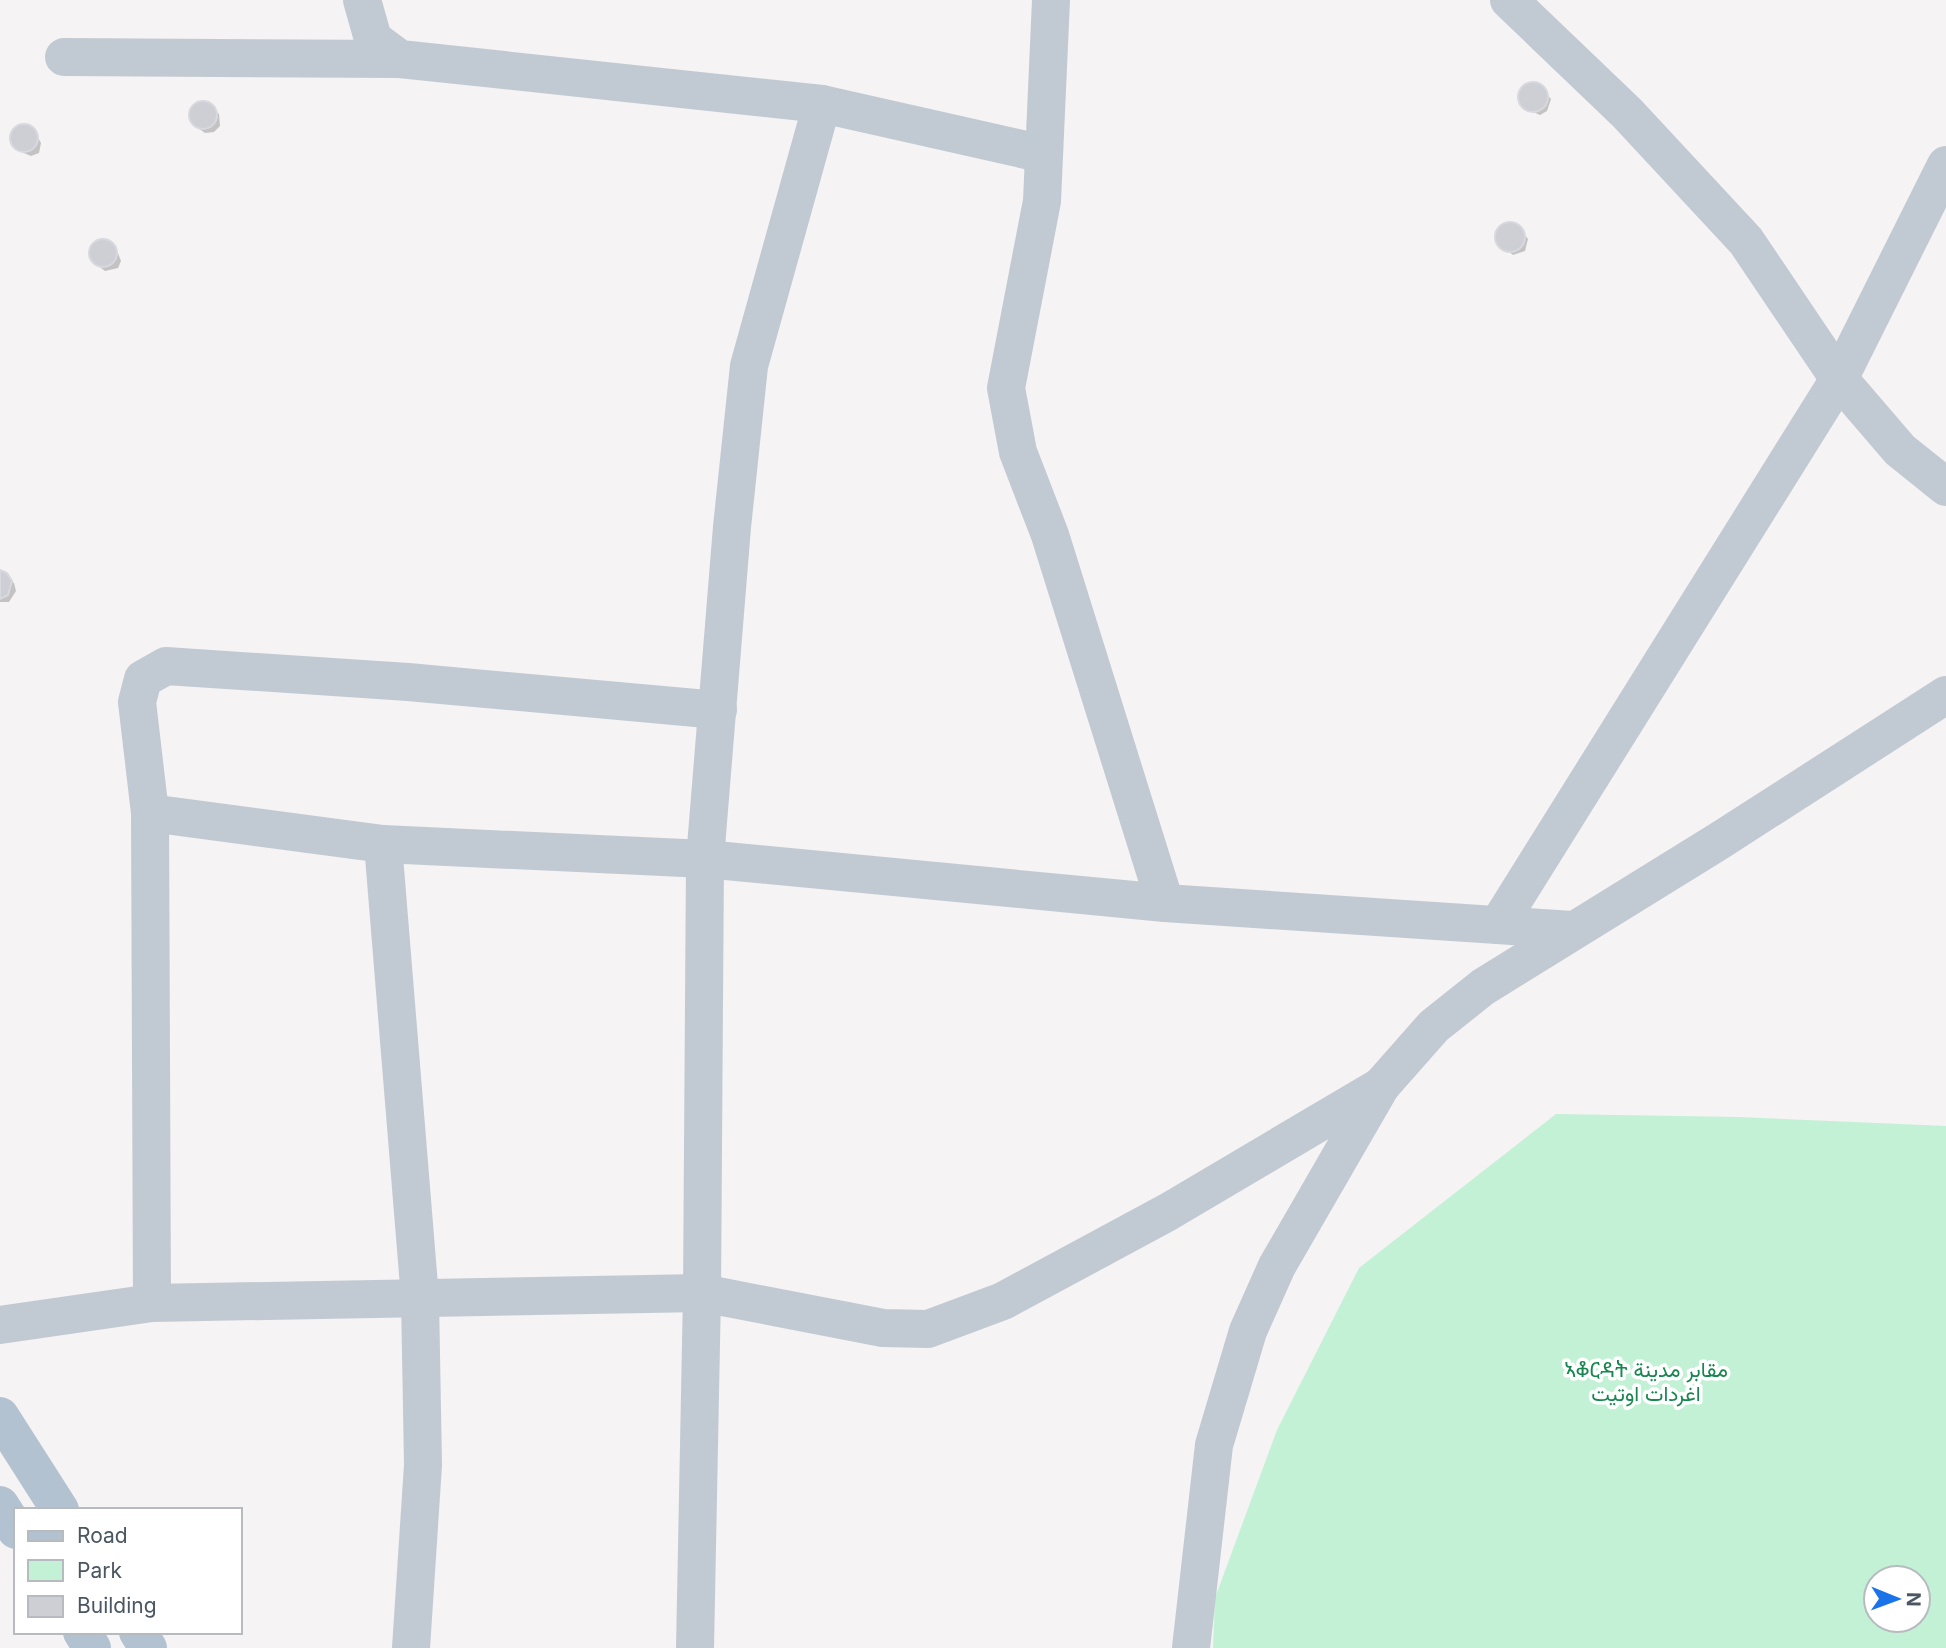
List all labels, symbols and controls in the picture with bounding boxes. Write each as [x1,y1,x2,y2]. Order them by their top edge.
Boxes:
park label: ኣቆርዳት مقابر مدينة اغردات اوتيت [1564,1357,1728,1407]
legend [14,1508,242,1634]
text: Road [77,1523,128,1548]
text: Park [77,1558,122,1583]
north arrow [1862,1564,1932,1634]
text: N [1902,1592,1925,1607]
text: Building [77,1593,157,1618]

